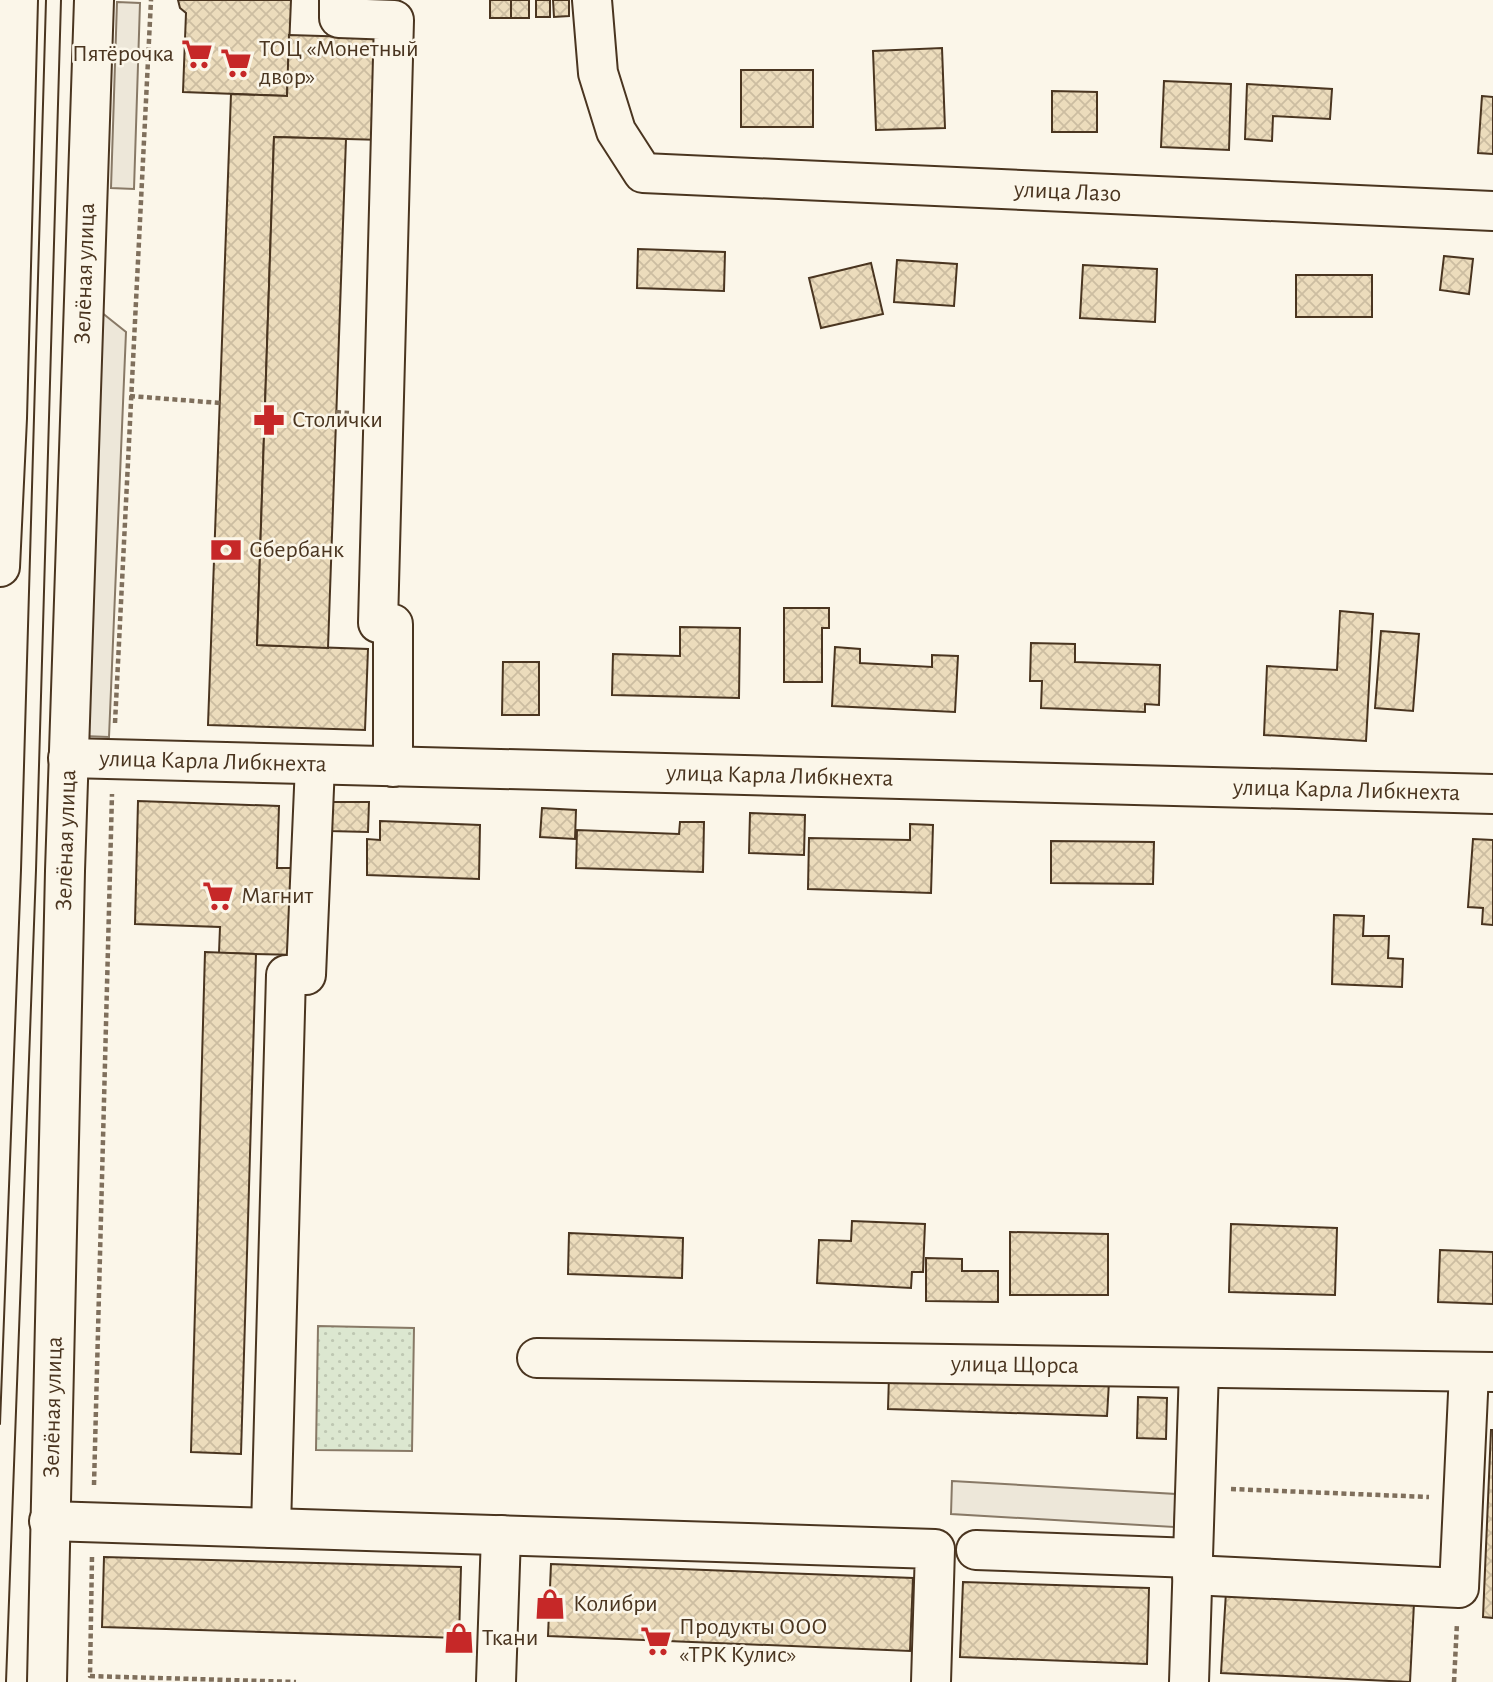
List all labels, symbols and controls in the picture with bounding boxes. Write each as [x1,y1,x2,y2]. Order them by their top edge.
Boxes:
supermarket icon: Пятёрочка [180,37,214,71]
place label: ТОЦ «Монетный двор» [259,37,419,89]
place label: Пятёрочка [72,42,174,66]
supermarket icon: ТОЦ «Монетный двор» [219,46,253,80]
street label: улица Лазо [1013,178,1122,206]
street label: Зелёная улица [71,202,99,345]
pharmacy icon: Столички [252,403,286,437]
place label: Столички [292,408,383,432]
bank icon: Сбербанк [209,533,243,567]
place label: Сбербанк [249,538,344,562]
street label: улица Карла Либкнехта [98,747,327,777]
street label: улица Карла Либкнехта [665,761,894,791]
street label: Зелёная улица [52,769,80,911]
street label: улица Карла Либкнехта [1232,775,1461,805]
supermarket icon: Магнит [201,879,235,913]
place label: Магнит [241,884,313,908]
street label: Зелёная улица [40,1336,67,1478]
street label: улица Щорса [950,1352,1079,1378]
shop icon: Колибри [533,1587,567,1621]
place label: Колибри [573,1592,658,1616]
place label: Продукты ООО «ТРК Кулис» [679,1615,828,1667]
shop icon: Ткани [442,1621,476,1655]
supermarket icon: Продукты ООО «ТРК Кулис» [639,1624,673,1658]
place label: Ткани [482,1626,538,1650]

